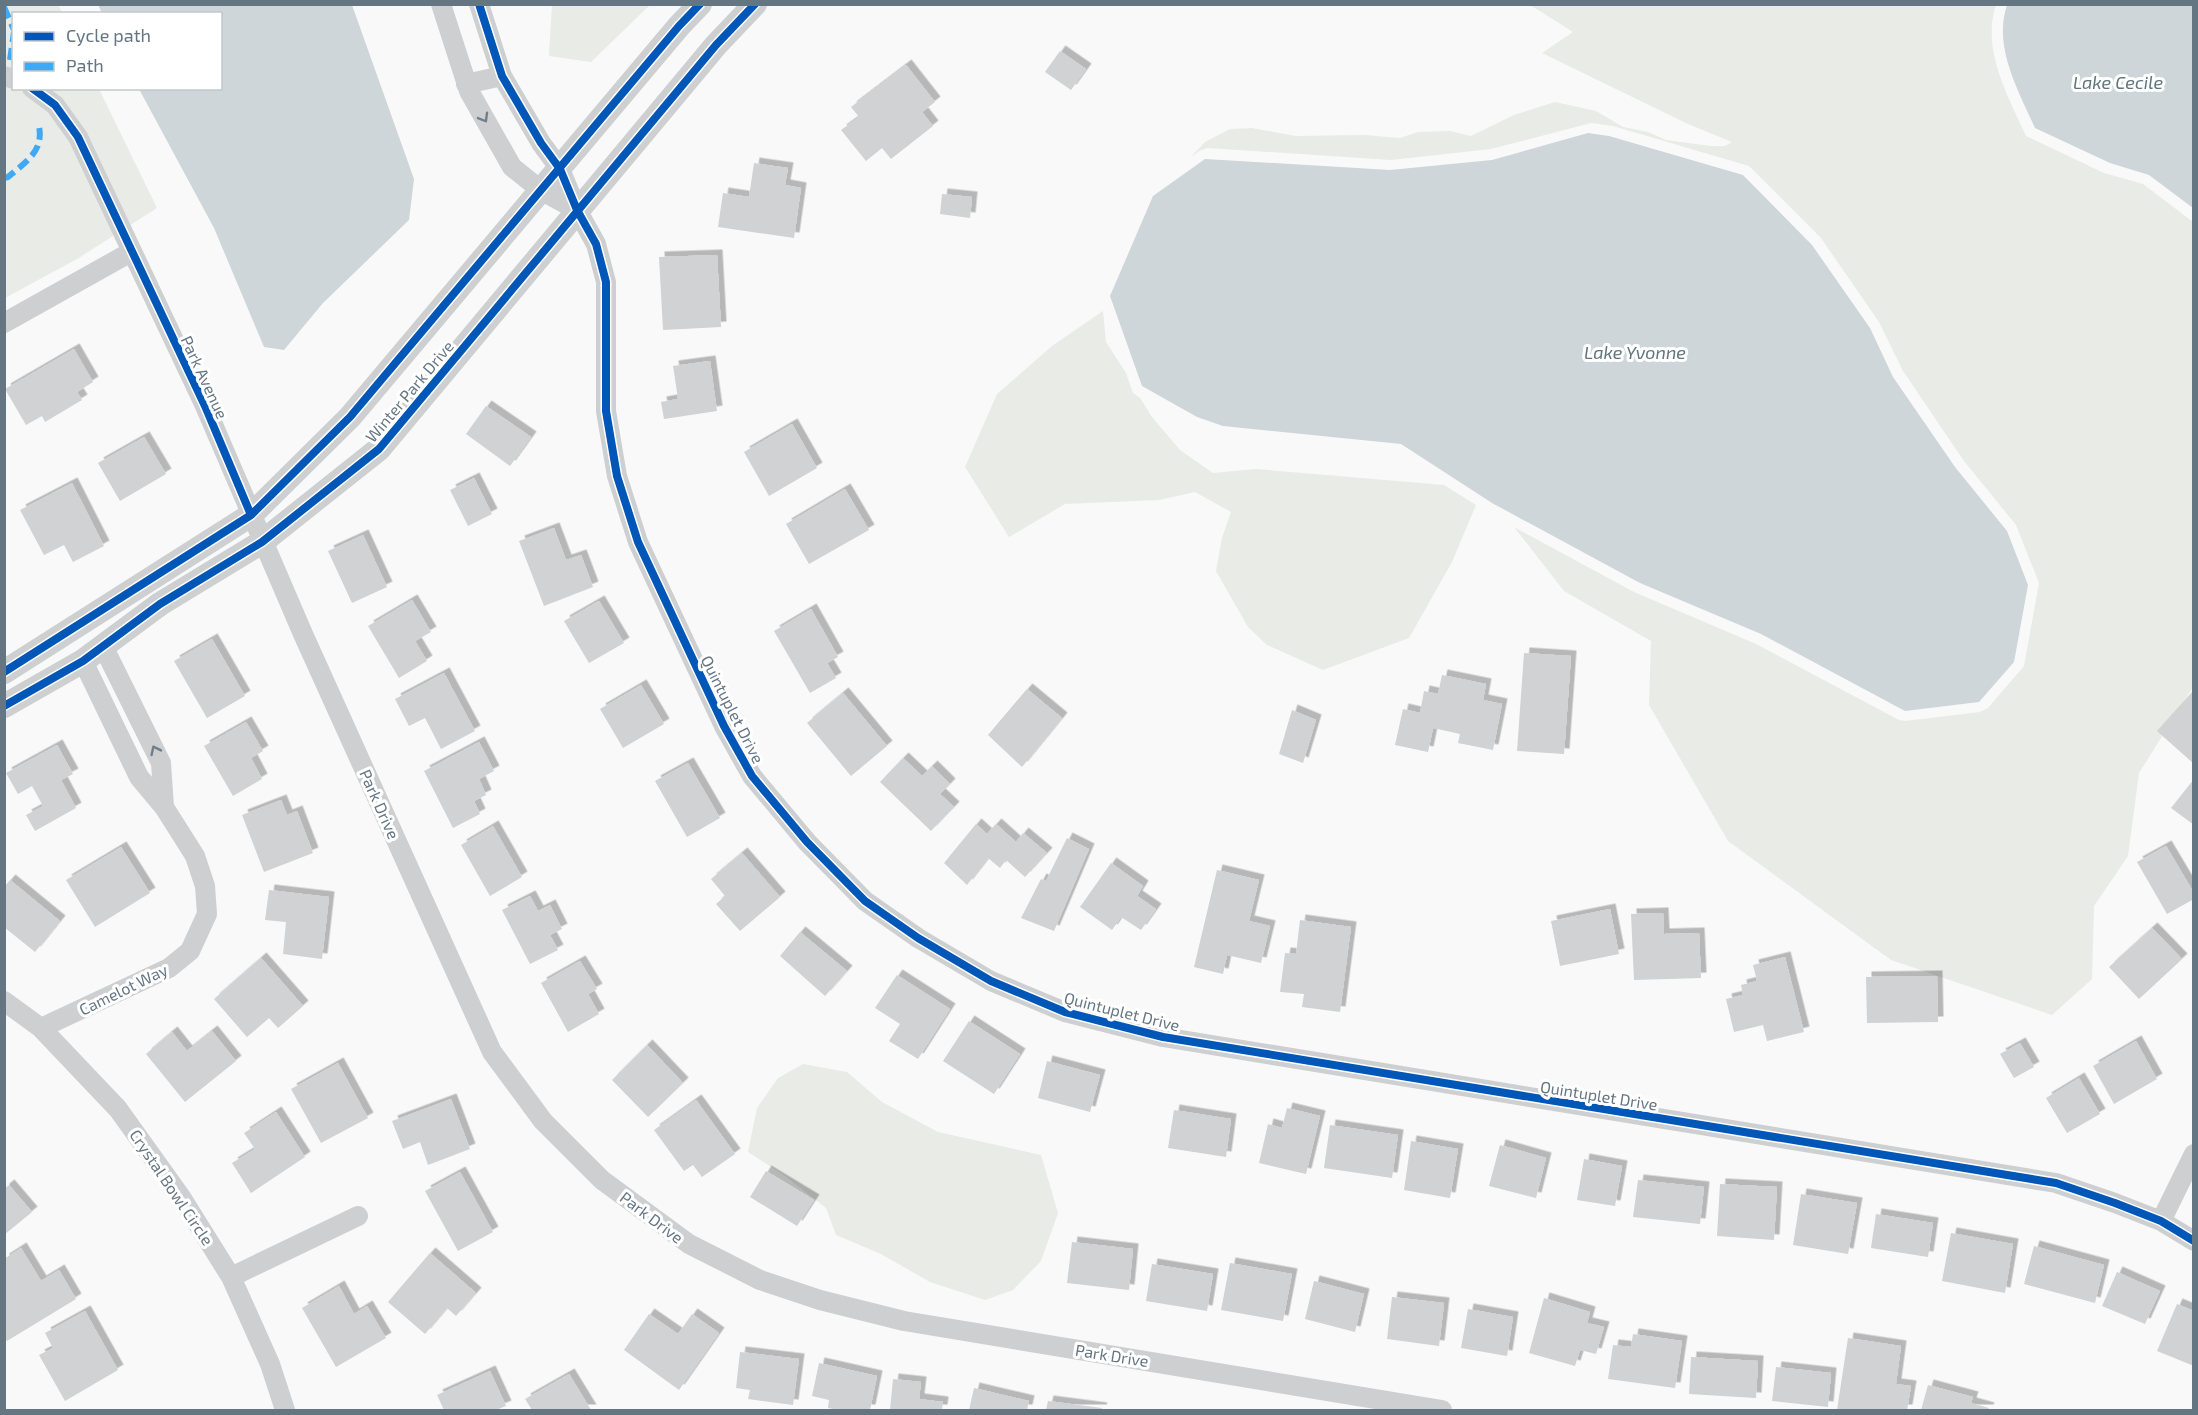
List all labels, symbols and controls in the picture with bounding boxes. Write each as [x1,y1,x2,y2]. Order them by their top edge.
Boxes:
legend [12,12,222,90]
text: Cycle path [66,24,151,46]
text: Path [66,54,104,76]
water label: Lake Cecile [2073,71,2163,93]
one-way arrow [477,111,488,122]
street label: Park Avenue [178,332,232,422]
street label: Winter Park Drive [361,336,457,446]
water label: Lake Yvonne [1584,341,1686,363]
street label: Quintuplet Drive [697,652,768,767]
one-way arrow [150,746,162,757]
street label: Park Drive [356,766,404,842]
street label: Camelot Way [76,959,171,1019]
street label: Quintuplet Drive [1062,987,1182,1036]
street label: Quintuplet Drive [1539,1076,1659,1115]
street label: Crystal Bowl Circle [126,1126,218,1248]
street label: Park Drive [617,1187,687,1247]
street label: Park Drive [1074,1340,1150,1370]

